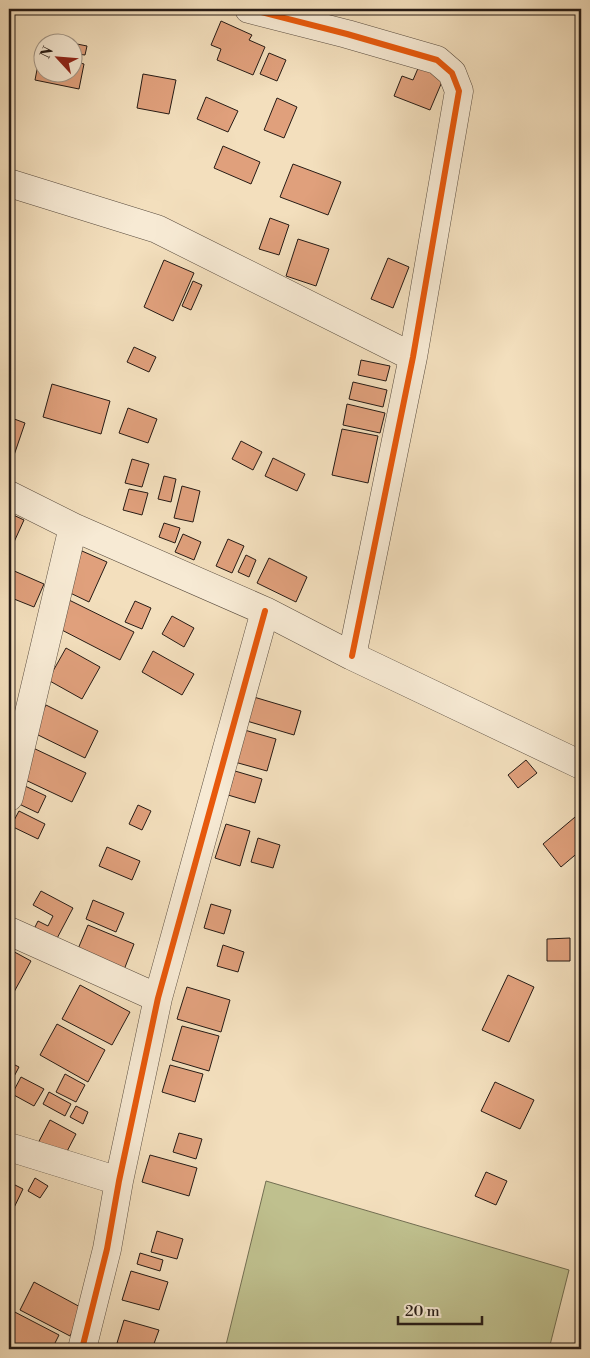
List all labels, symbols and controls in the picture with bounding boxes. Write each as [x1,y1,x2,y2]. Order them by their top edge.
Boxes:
north arrow [32,32,82,82]
text: N [37,44,58,62]
scale bar [398,1293,481,1325]
text: 20 m [405,1302,440,1321]

